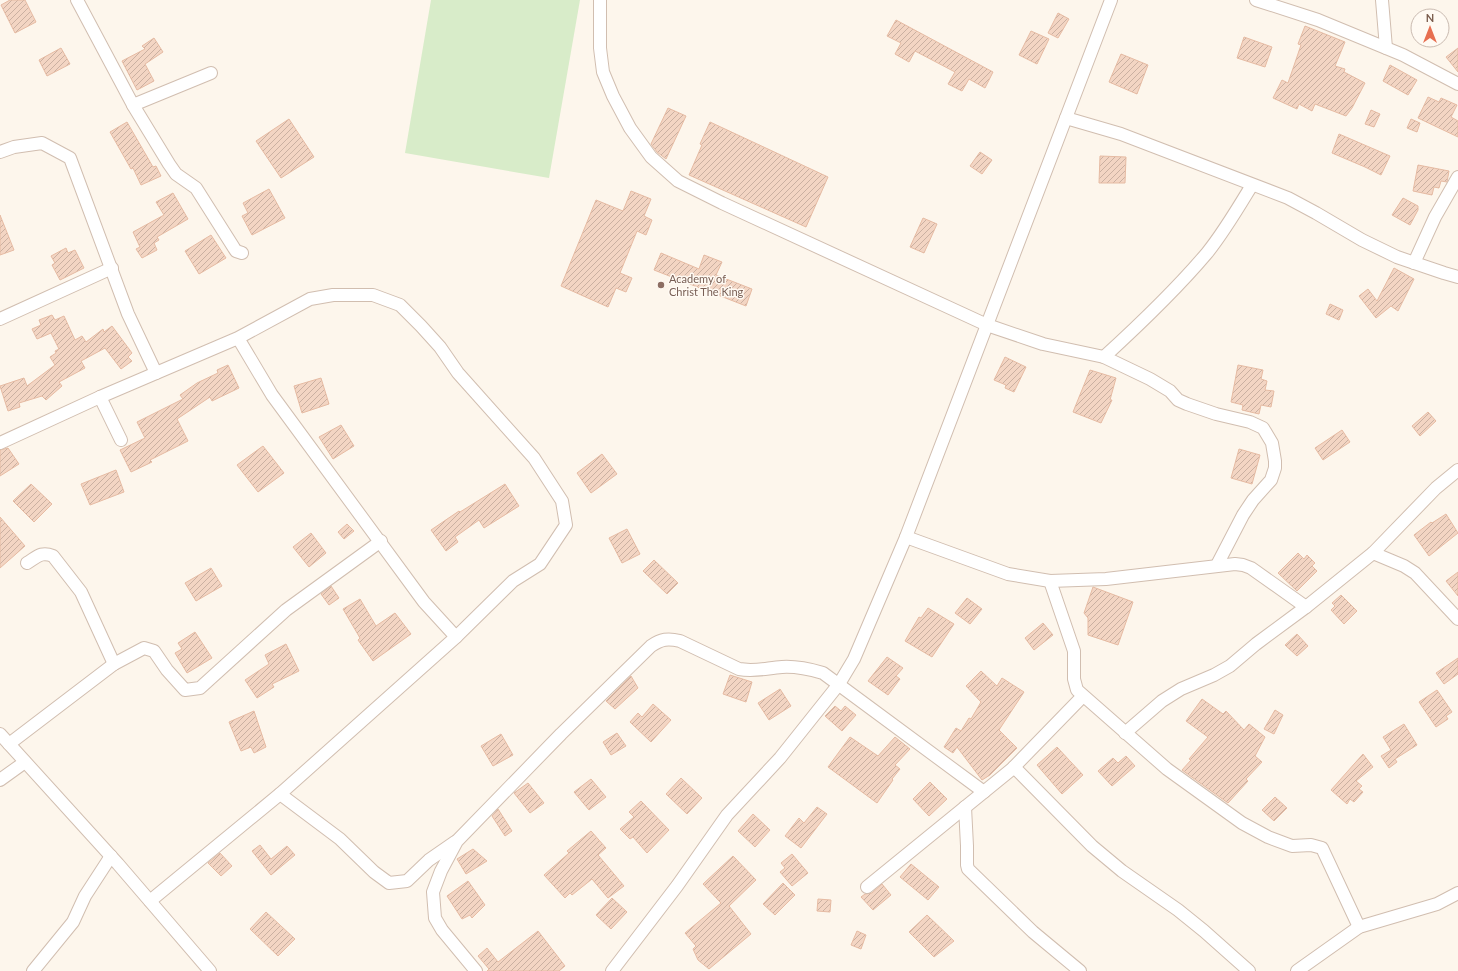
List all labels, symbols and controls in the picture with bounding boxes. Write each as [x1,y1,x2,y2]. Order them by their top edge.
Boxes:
north arrow [1410,8,1450,48]
text: N [1426,11,1434,24]
place label: Academy of Christ The King [669,272,744,298]
marker: Academy of Christ The King [656,280,666,290]

